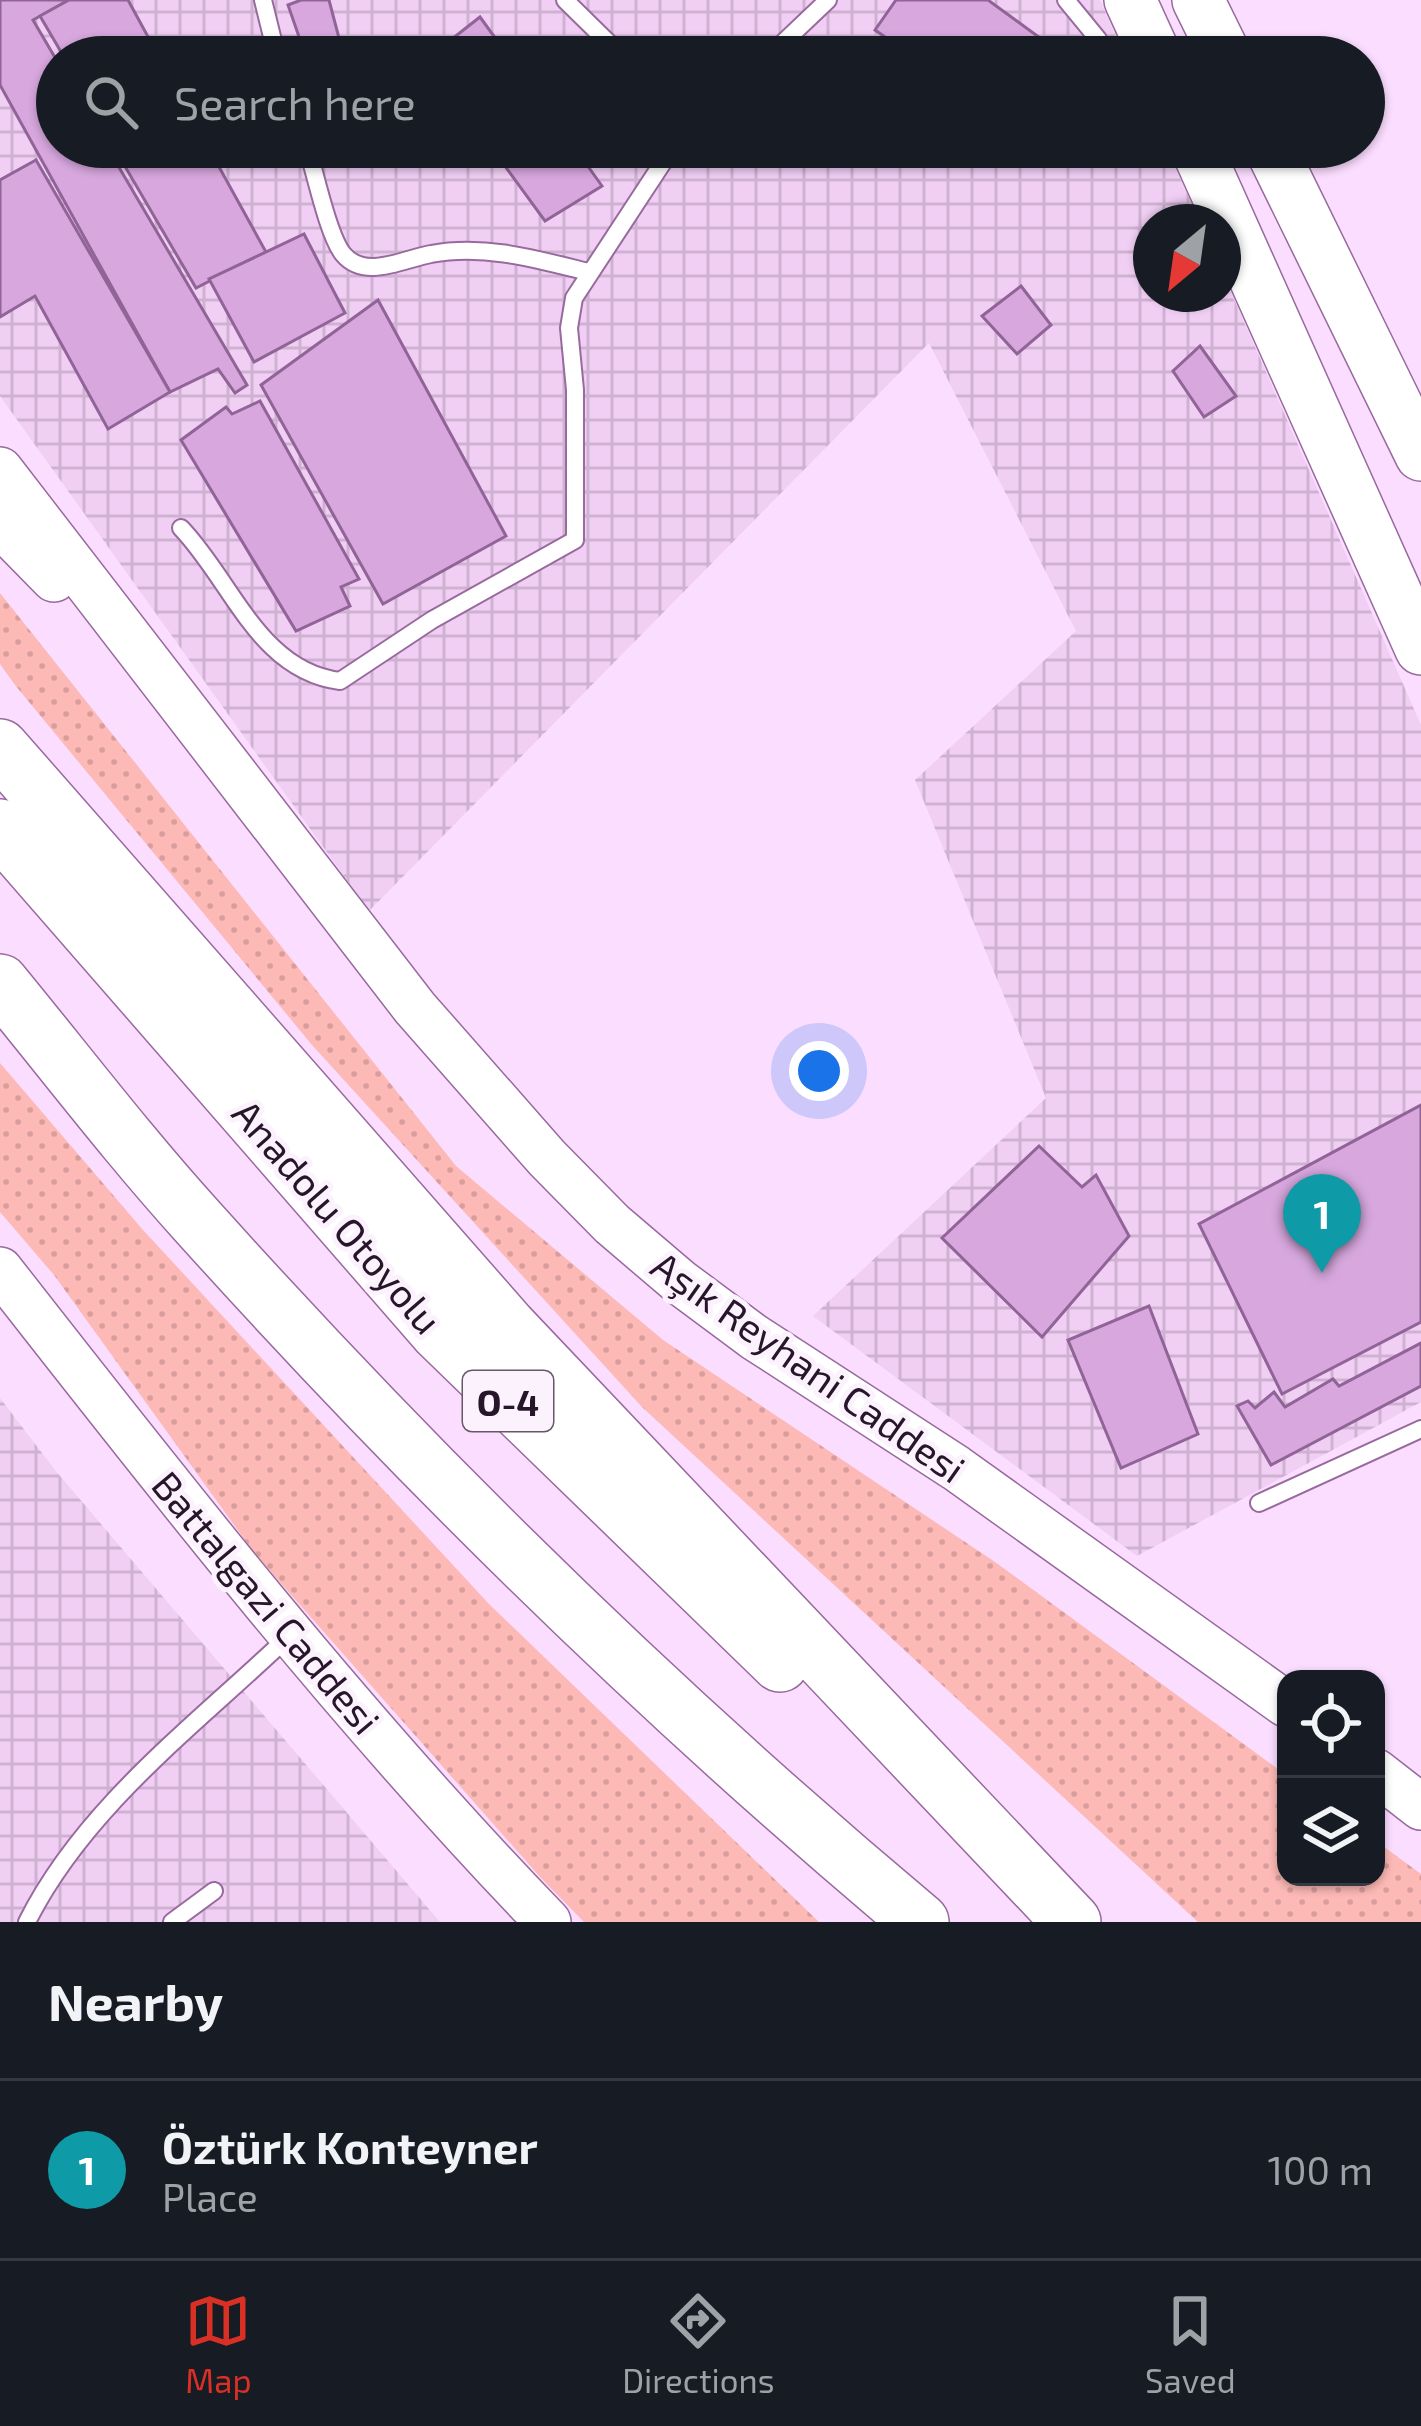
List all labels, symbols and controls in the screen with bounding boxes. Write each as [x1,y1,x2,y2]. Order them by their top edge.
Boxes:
search box [36,36,1385,168]
icon: search [78,69,144,135]
text: Search here [174,75,416,129]
north arrow [1133,204,1241,312]
your location [789,1041,849,1101]
street label: Anadolu Otoyolu [224,1089,452,1343]
pin: 1 [1283,1174,1361,1273]
street label: Aşık Reyhani Caddesi [642,1240,975,1493]
road number: O-4 [463,1371,553,1431]
street label: Battalgazi Caddesi [143,1461,391,1743]
map controls [1277,1670,1385,1886]
button: locate [1277,1670,1385,1778]
button: layers [1277,1778,1385,1886]
text: Nearby [48,1970,223,2031]
text: Öztürk Konteyner [162,2119,538,2173]
text: 1 [79,2146,95,2193]
text: 100 m [1268,2146,1373,2193]
text: Place [162,2173,258,2220]
tab: Map [185,2288,252,2400]
tab: Directions [622,2288,774,2400]
tab: Saved [1145,2288,1236,2400]

